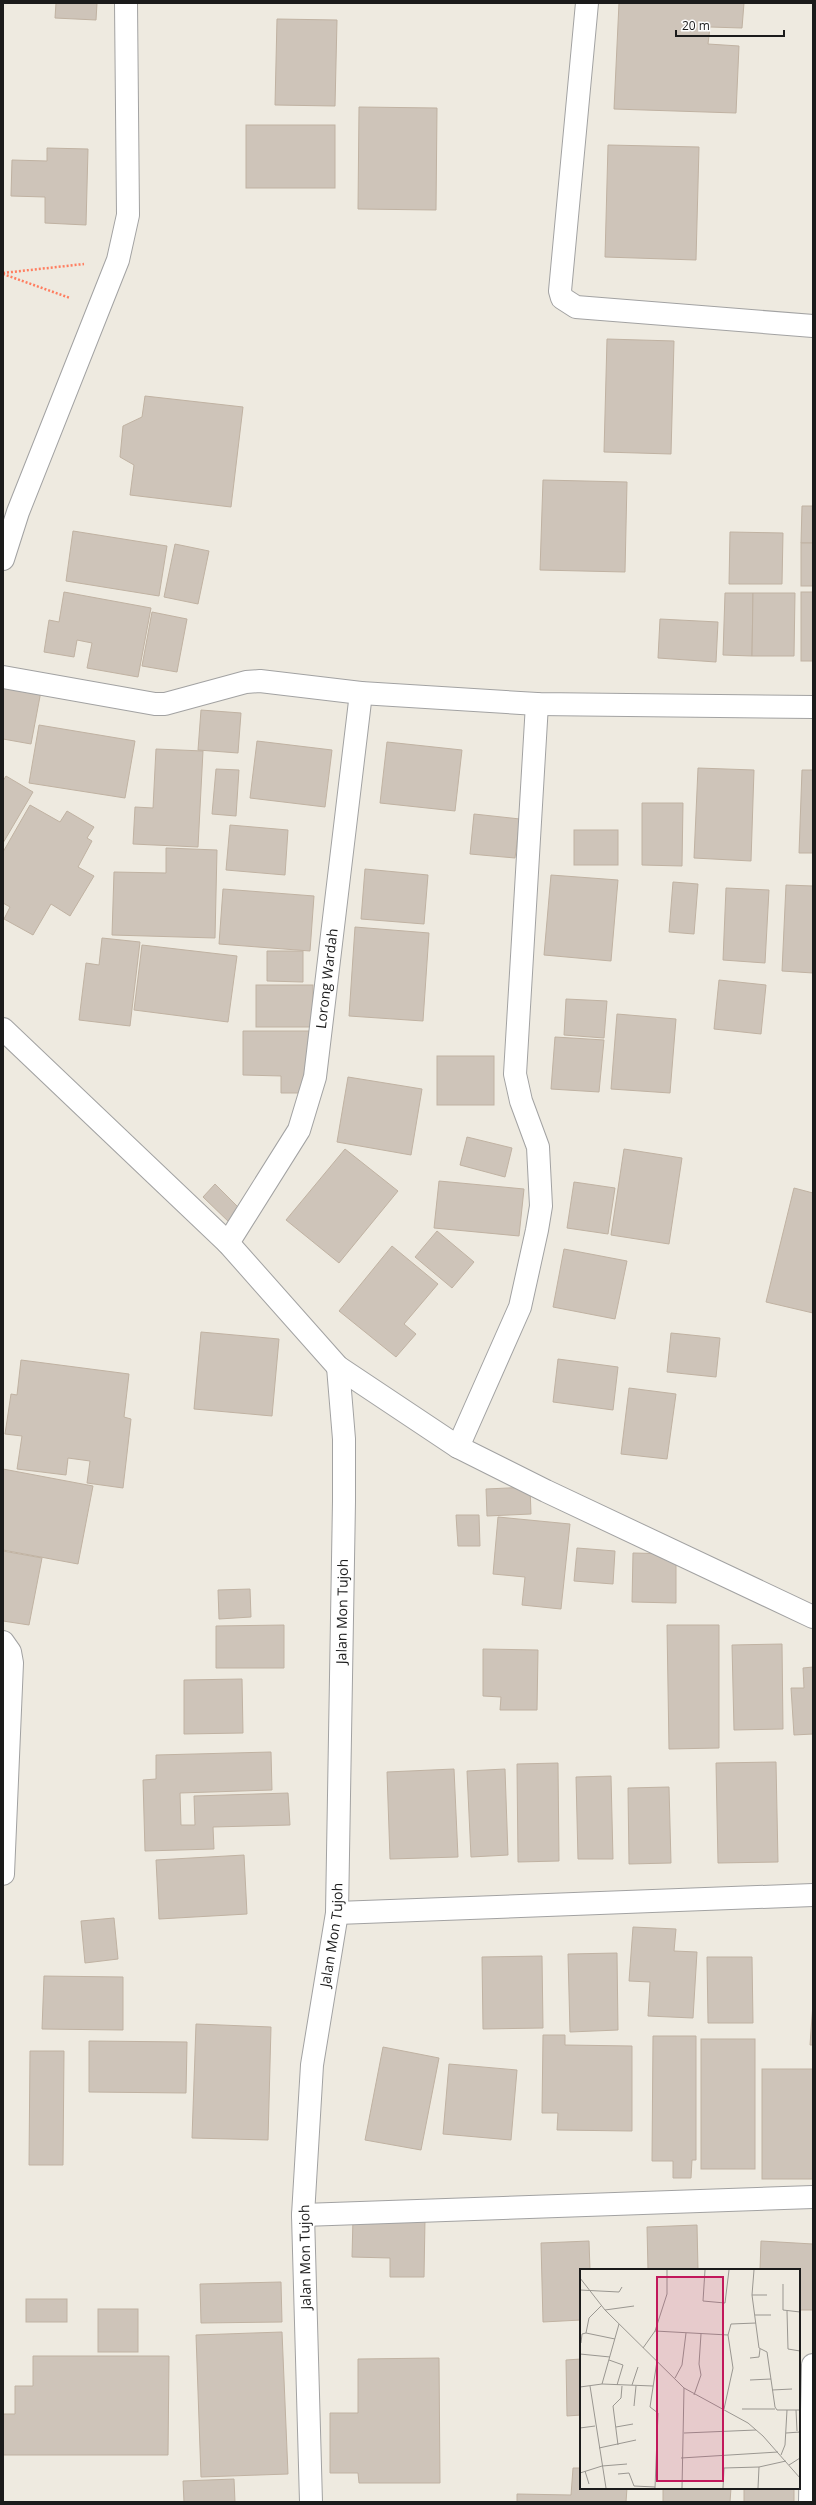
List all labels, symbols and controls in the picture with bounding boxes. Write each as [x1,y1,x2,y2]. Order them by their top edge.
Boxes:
scale bar [676,12,784,38]
text: 20 m [682,17,710,34]
street label: Lorong Wardah [311,927,342,1030]
street label: Jalan Mon Tujoh [331,1559,352,1666]
street label: Jalan Mon Tujoh [315,1883,347,1990]
street label: Jalan Mon Tujoh [294,2204,315,2312]
inset map [580,2269,800,2489]

